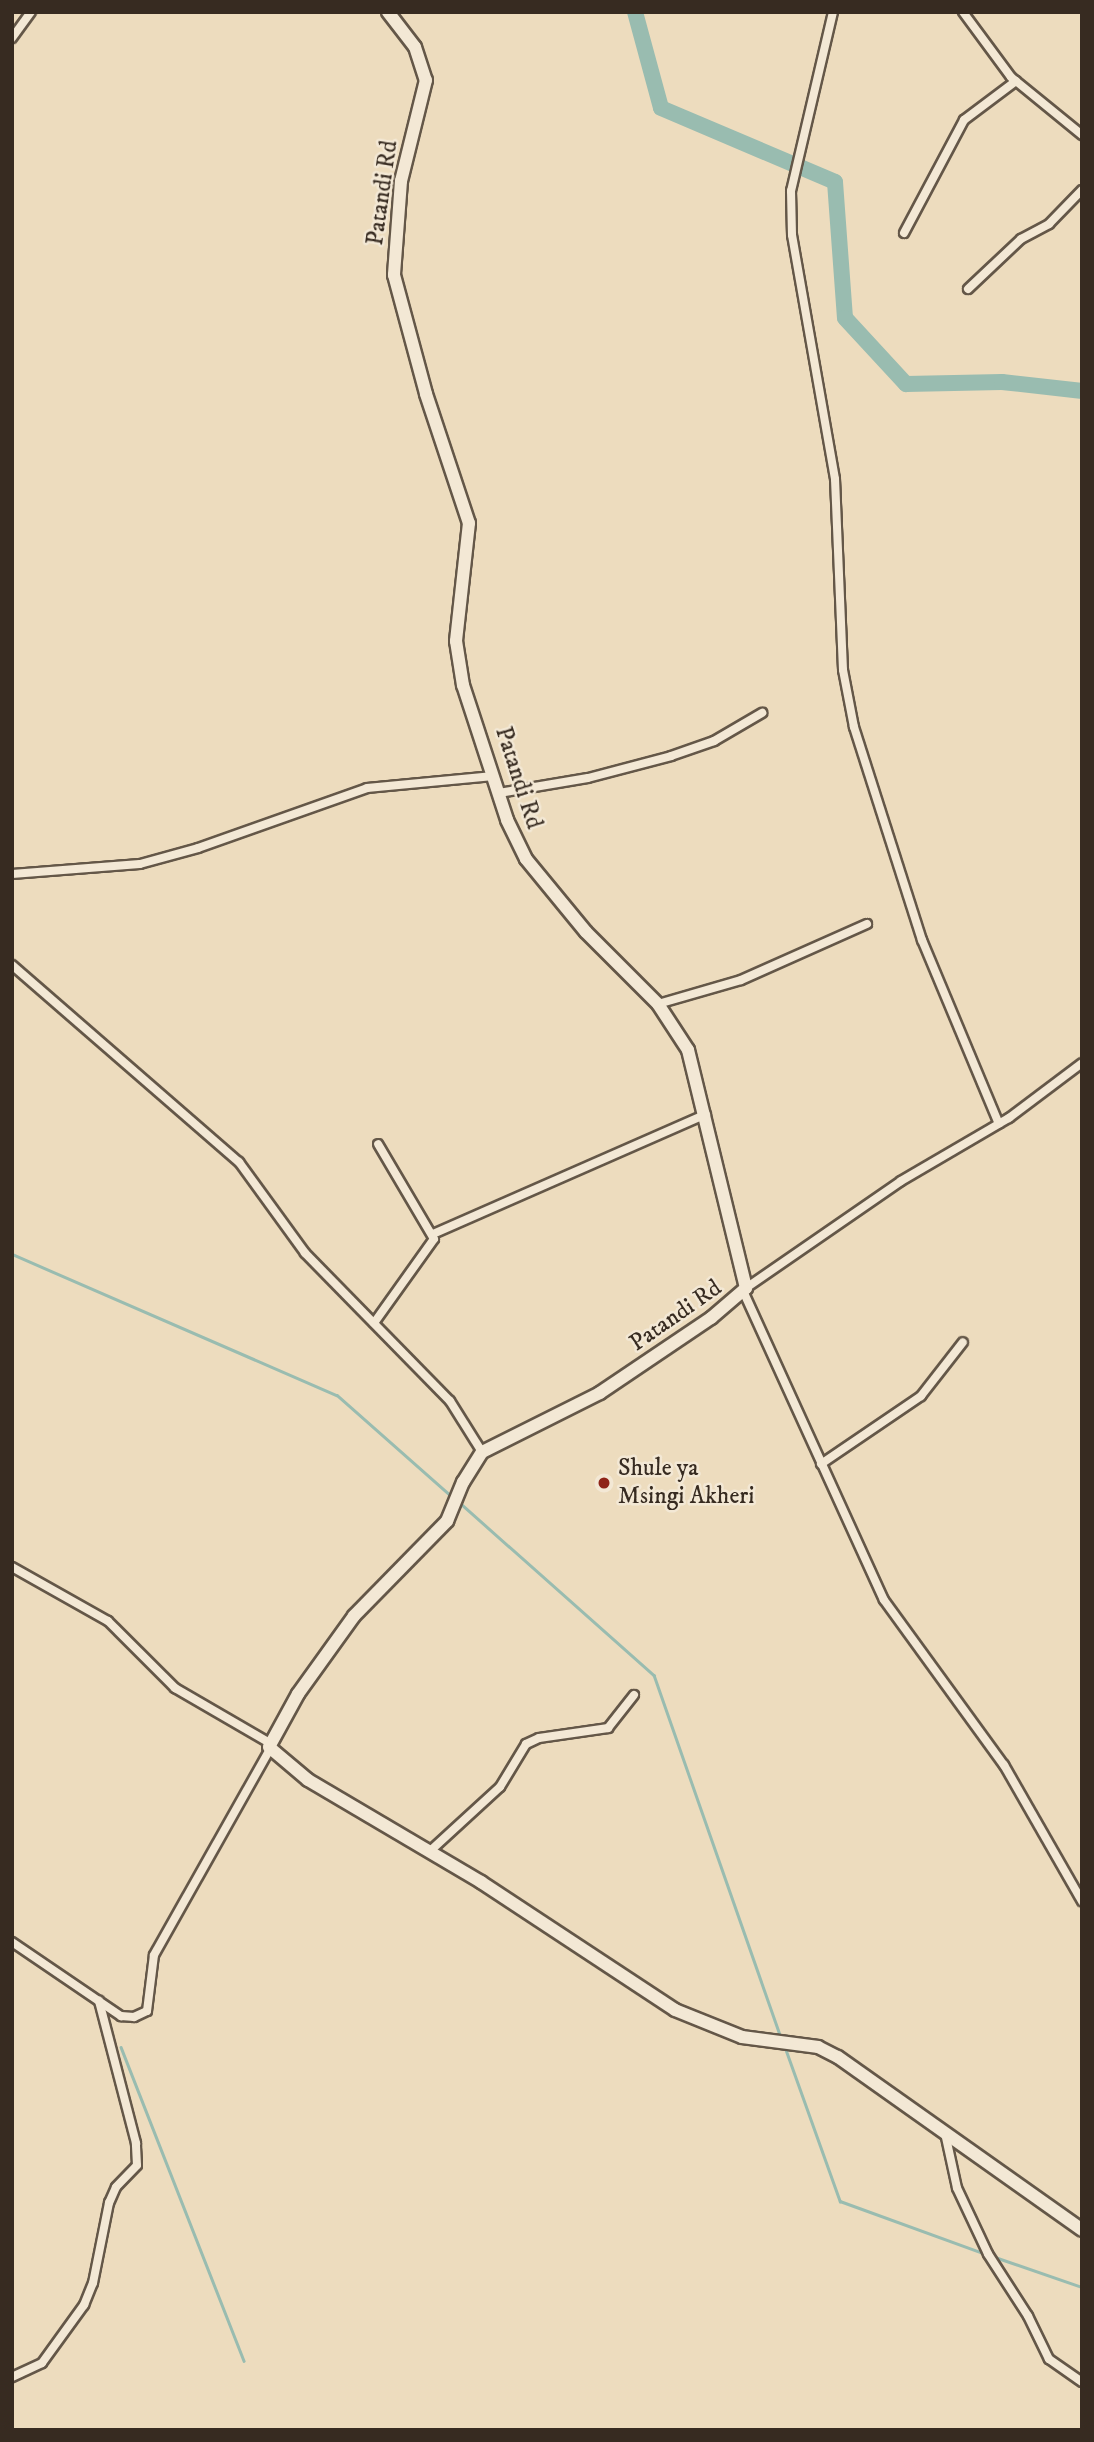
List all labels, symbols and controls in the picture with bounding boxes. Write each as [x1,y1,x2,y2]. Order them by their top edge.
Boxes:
street label: Patandi Rd [361,139,405,247]
street label: Patandi Rd [488,723,548,833]
street label: Patandi Rd [624,1274,728,1358]
place label: Shule ya Msingi Akheri [618,1455,754,1511]
marker: Shule ya Msingi Akheri [596,1475,612,1491]

